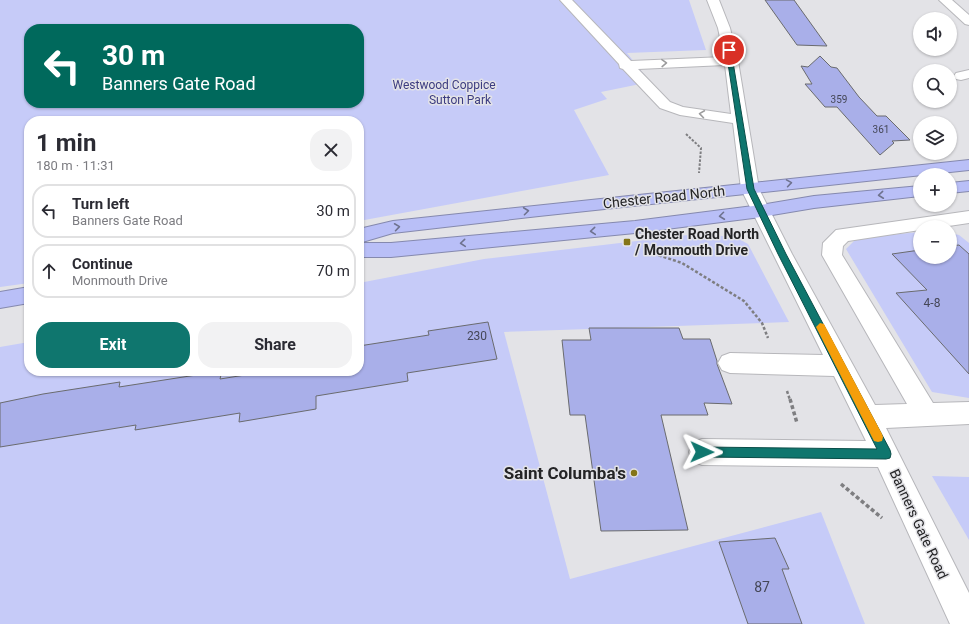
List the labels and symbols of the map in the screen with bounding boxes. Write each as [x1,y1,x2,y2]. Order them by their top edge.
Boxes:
pin [712,33,746,67]
one-way arrow [661,59,667,67]
park label: Westwood Coppice [392,78,496,92]
park label: Sutton Park [429,93,492,107]
house number: 359 [831,94,847,105]
one-way arrow [699,111,705,119]
house number: 361 [873,124,889,135]
one-way arrow [786,179,792,188]
street label: Chester Road North [602,183,726,211]
one-way arrow [878,191,884,200]
one-way arrow [523,207,529,216]
one-way arrow [719,211,725,220]
one-way arrow [394,223,400,232]
one-way arrow [590,226,596,235]
place label: Chester Road North / Monmouth Drive [634,226,759,258]
marker: Chester Road North / Monmouth Drive [622,237,632,247]
one-way arrow [460,238,467,247]
house number: 4-8 [924,296,941,310]
house number: 230 [467,329,487,343]
position arrow [681,431,723,473]
place label: Saint Columba's [504,463,626,483]
street label: Banners Gate Road [887,467,951,581]
marker: Saint Columba's [629,468,639,478]
house number: 87 [754,579,770,595]

